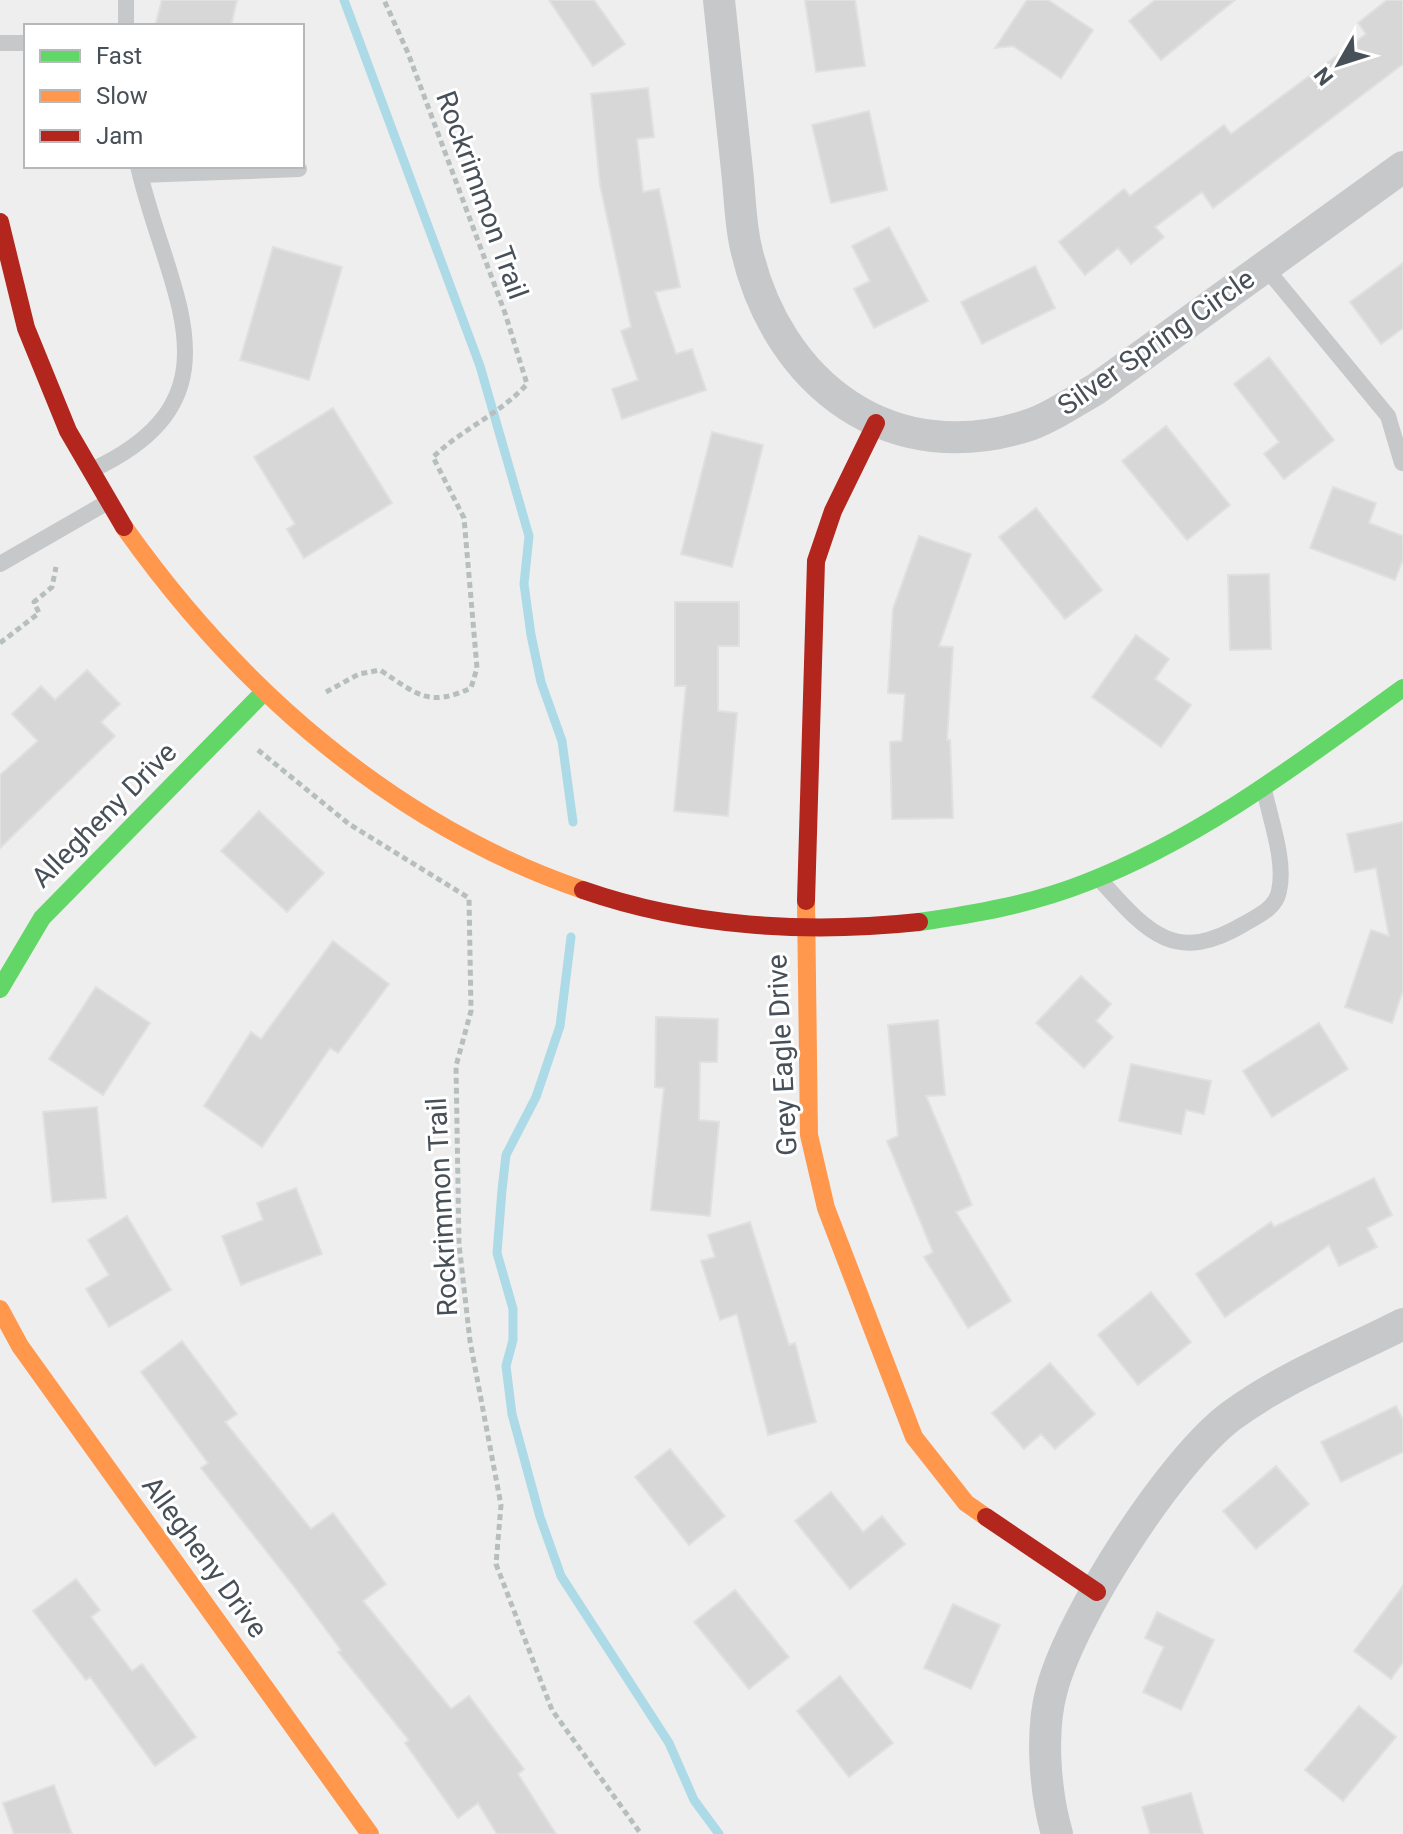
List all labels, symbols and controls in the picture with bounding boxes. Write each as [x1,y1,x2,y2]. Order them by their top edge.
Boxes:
legend [24,24,304,168]
north arrow [1299,24,1379,104]
text: Fast [96,42,142,70]
text: N [1309,62,1338,90]
text: Slow [96,82,148,110]
street label: Rockrimmon Trail [429,87,535,303]
text: Jam [96,122,143,150]
street label: Silver Spring Circle [1051,262,1261,422]
street label: Allegheny Drive [25,736,183,894]
street label: Grey Eagle Drive [760,954,804,1156]
street label: Rockrimmon Trail [420,1097,464,1317]
street label: Allegheny Drive [135,1470,275,1644]

